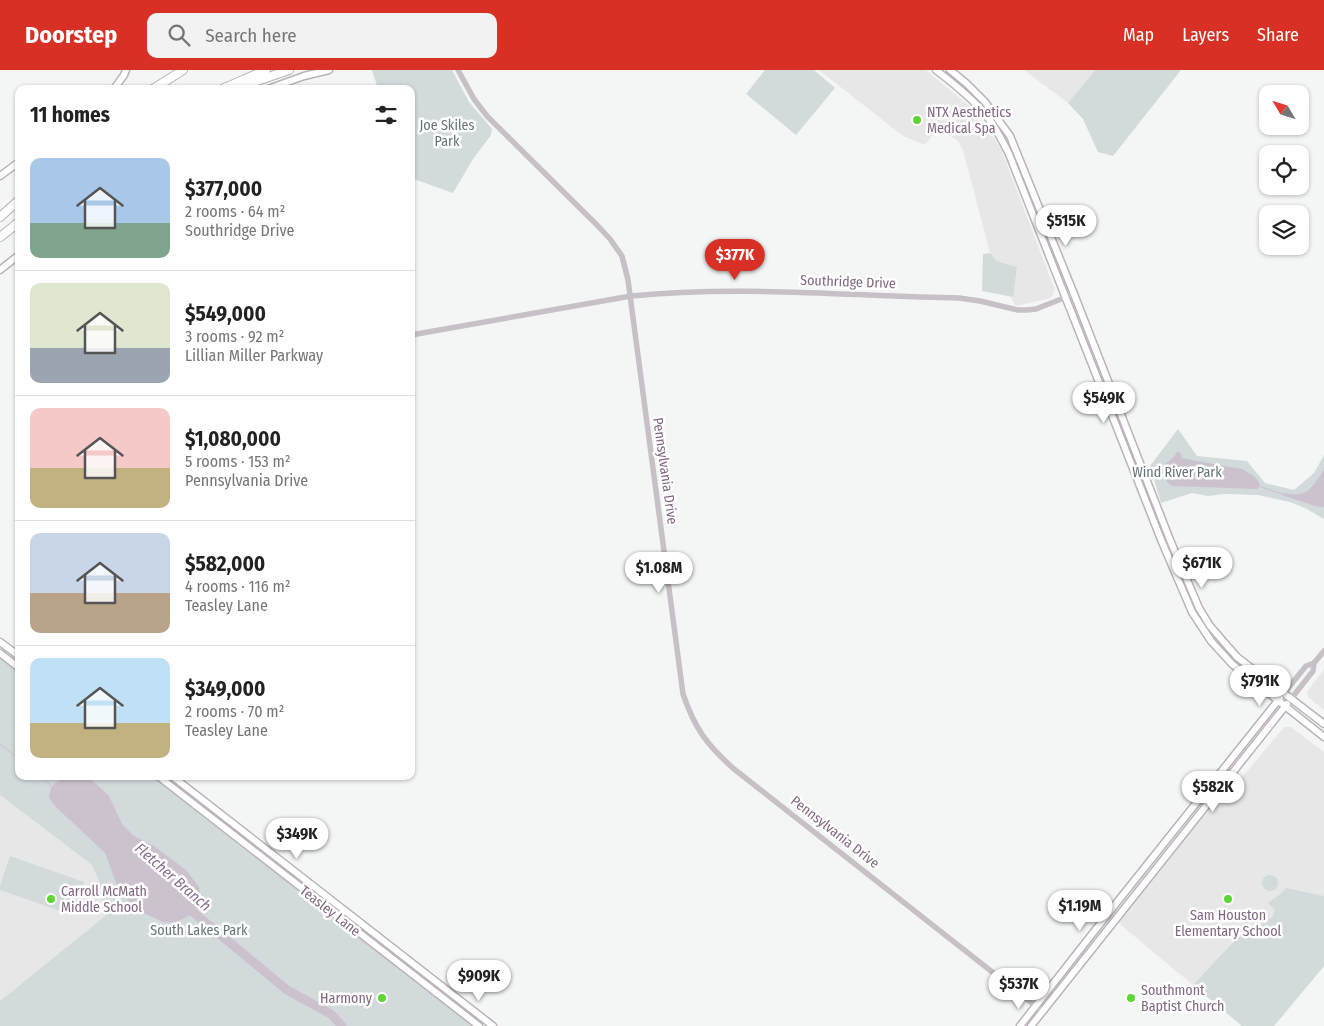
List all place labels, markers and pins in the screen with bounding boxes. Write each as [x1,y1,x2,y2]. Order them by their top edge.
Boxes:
place label: NTX Aesthetics Medical Spa [927,104,1011,137]
marker: NTX Aesthetics Medical Spa [911,114,923,126]
pin: $515K [1031,204,1101,247]
pin: $377K [700,238,770,281]
pin: $549K [1069,382,1139,424]
pin: $671K [1167,546,1237,589]
pin: $1.08M [618,552,700,594]
pin: $791K [1225,664,1295,707]
pin: $582K [1178,770,1248,813]
pin: $349K [262,818,332,860]
place label: Carroll McMath Middle School [61,883,147,916]
pin: $1.19M [1039,890,1121,932]
marker: Carroll McMath Middle School [45,893,57,905]
marker: Sam Houston Elementary School [1222,893,1234,905]
place label: Sam Houston Elementary School [1175,907,1282,940]
pin: $909K [444,960,514,1002]
pin: $537K [984,968,1054,1010]
place label: Southmont Baptist Church [1141,982,1224,1015]
place label: Harmony [320,990,373,1007]
marker: Harmony [376,992,388,1004]
marker: Southmont Baptist Church [1125,992,1137,1004]

